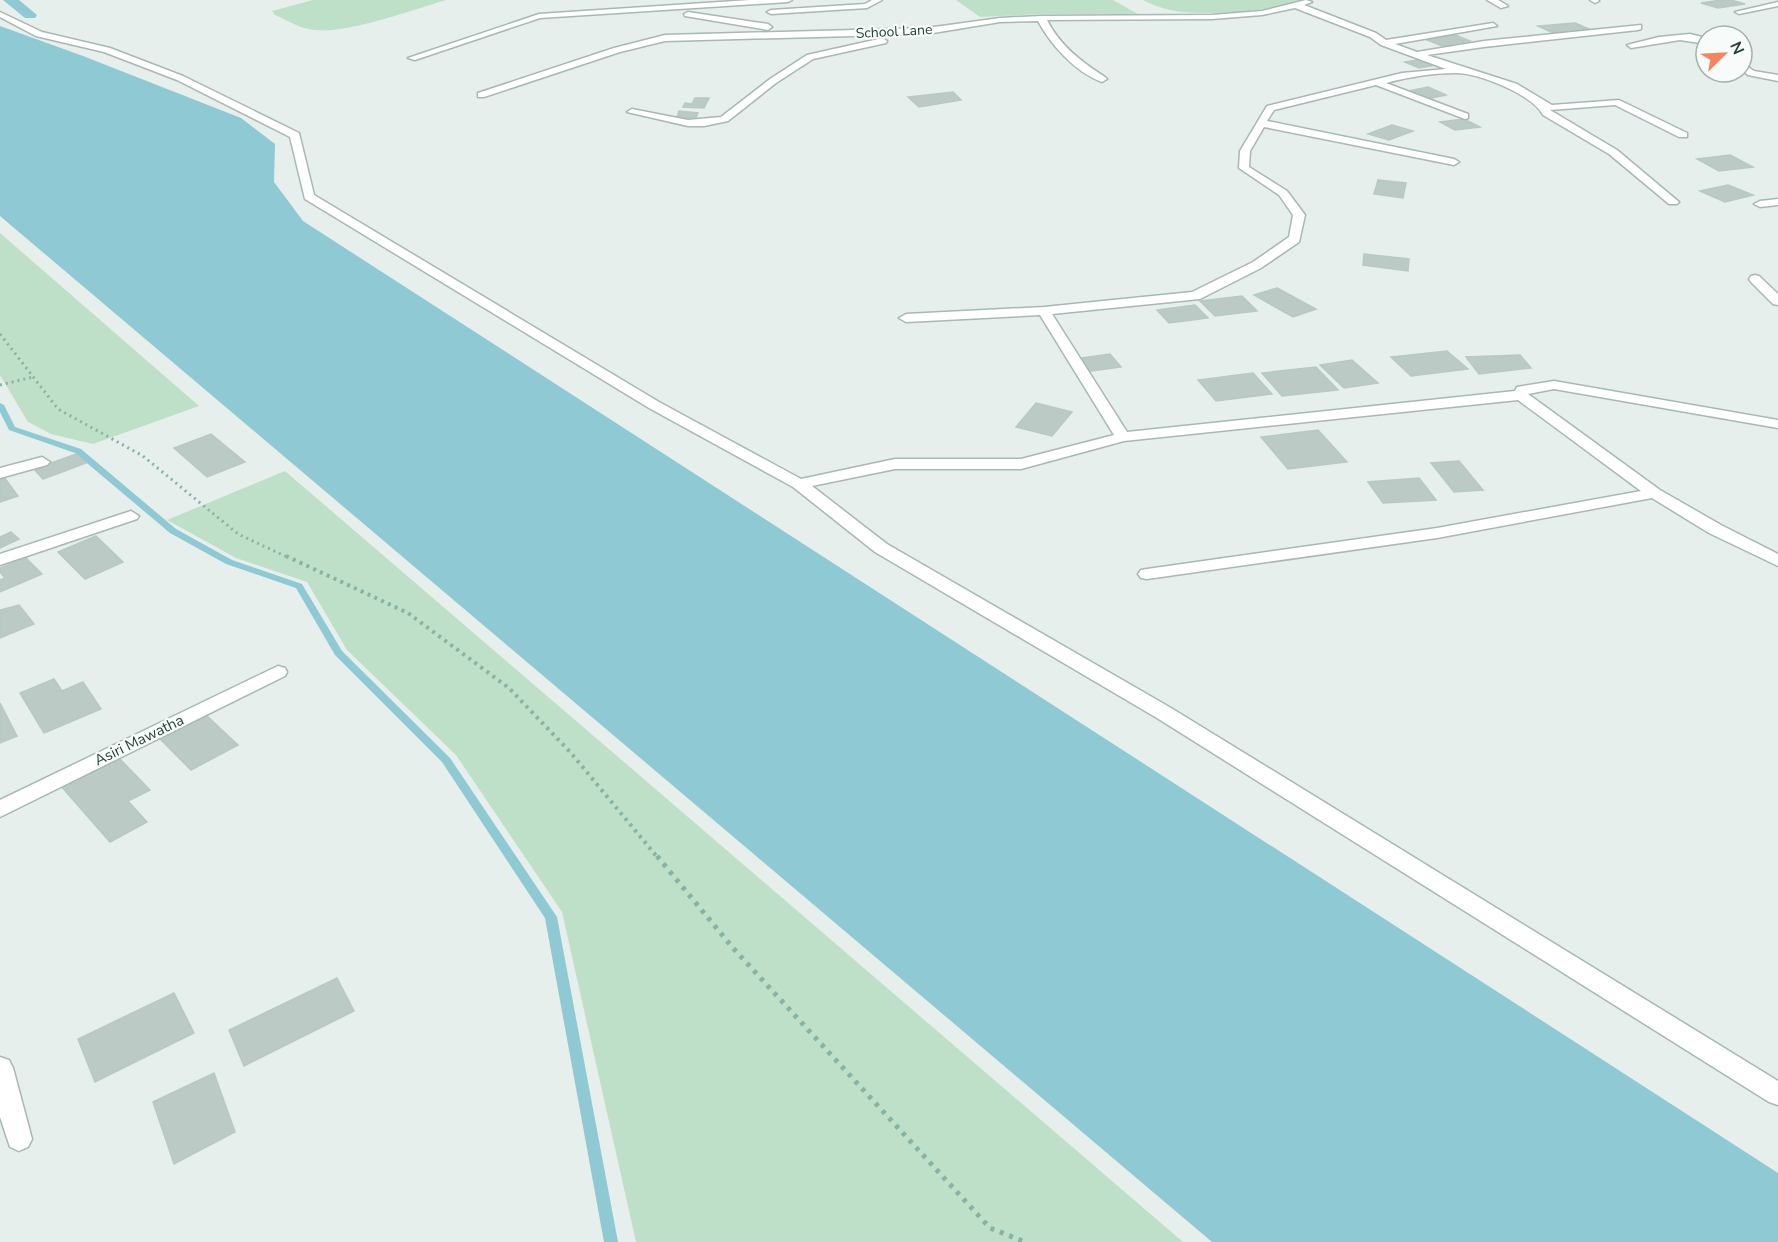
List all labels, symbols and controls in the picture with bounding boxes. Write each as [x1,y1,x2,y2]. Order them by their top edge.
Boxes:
street label: School Lane [855,20,933,43]
north arrow [1694,24,1754,84]
text: N [1724,38,1749,58]
street label: Asiri Mawatha [91,710,187,770]

